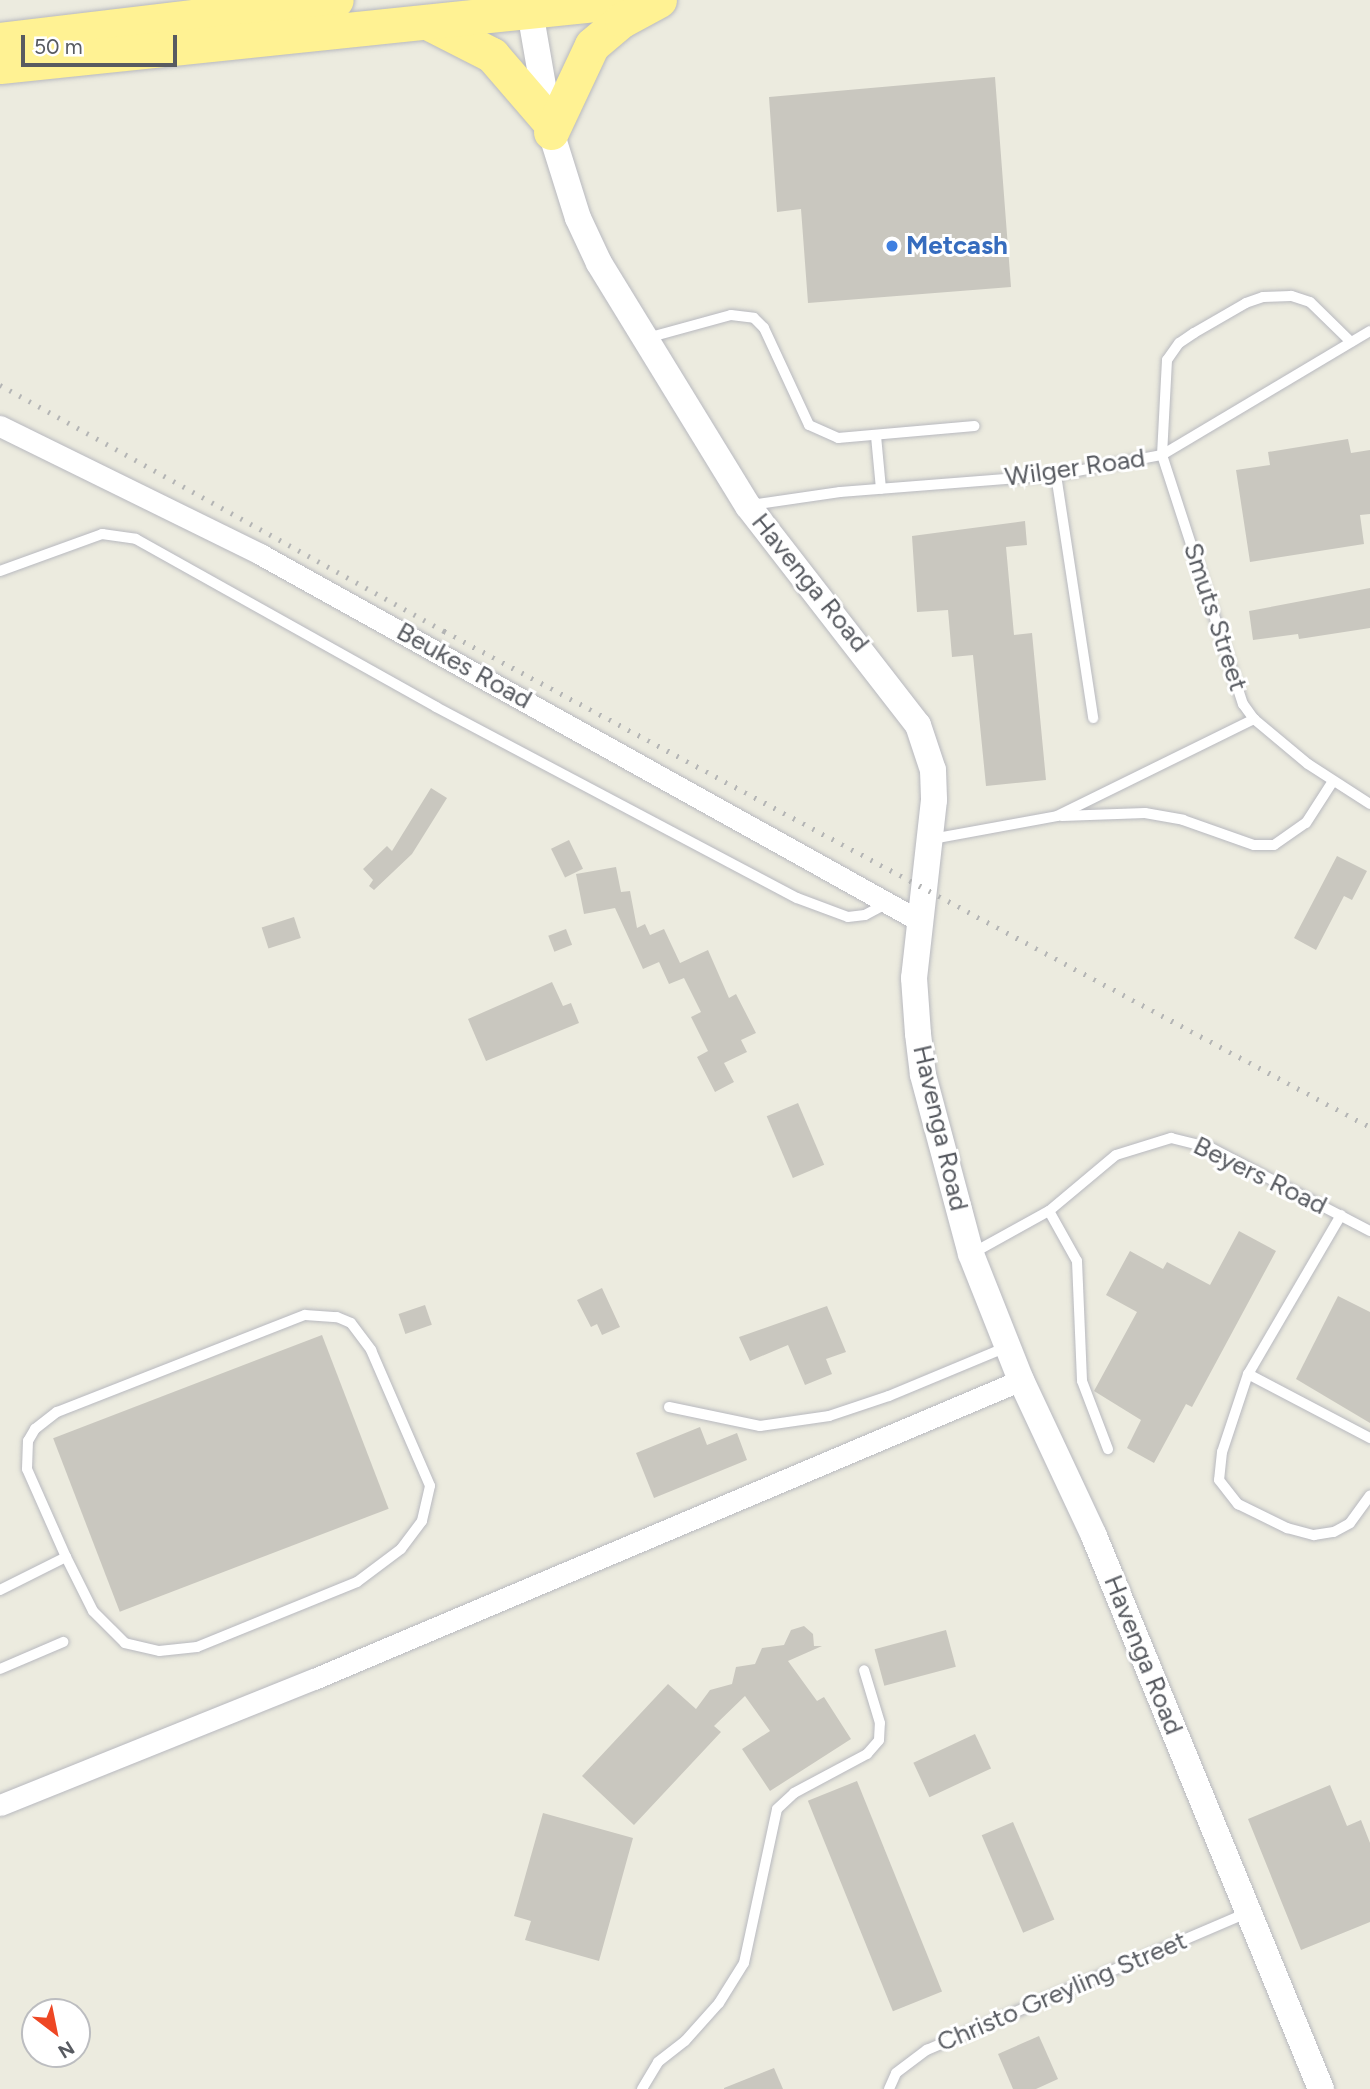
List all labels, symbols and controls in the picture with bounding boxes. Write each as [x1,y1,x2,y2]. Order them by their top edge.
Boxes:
scale bar [24,21,180,65]
text: 50 m [34,34,83,59]
place label: Metcash [906,230,1008,262]
marker: Metcash [884,238,900,254]
street label: Wilger Road [1003,443,1147,493]
street label: Havenga Road [745,507,875,659]
street label: Smuts Street [1176,539,1254,695]
street label: Beukes Road [391,616,537,716]
street label: Havenga Road [906,1042,974,1214]
street label: Beyers Road [1188,1130,1332,1222]
street label: Havenga Road [1097,1571,1189,1739]
street label: Christo Greyling Street [932,1925,1192,2059]
north arrow [21,1998,91,2068]
text: N [54,2036,79,2063]

